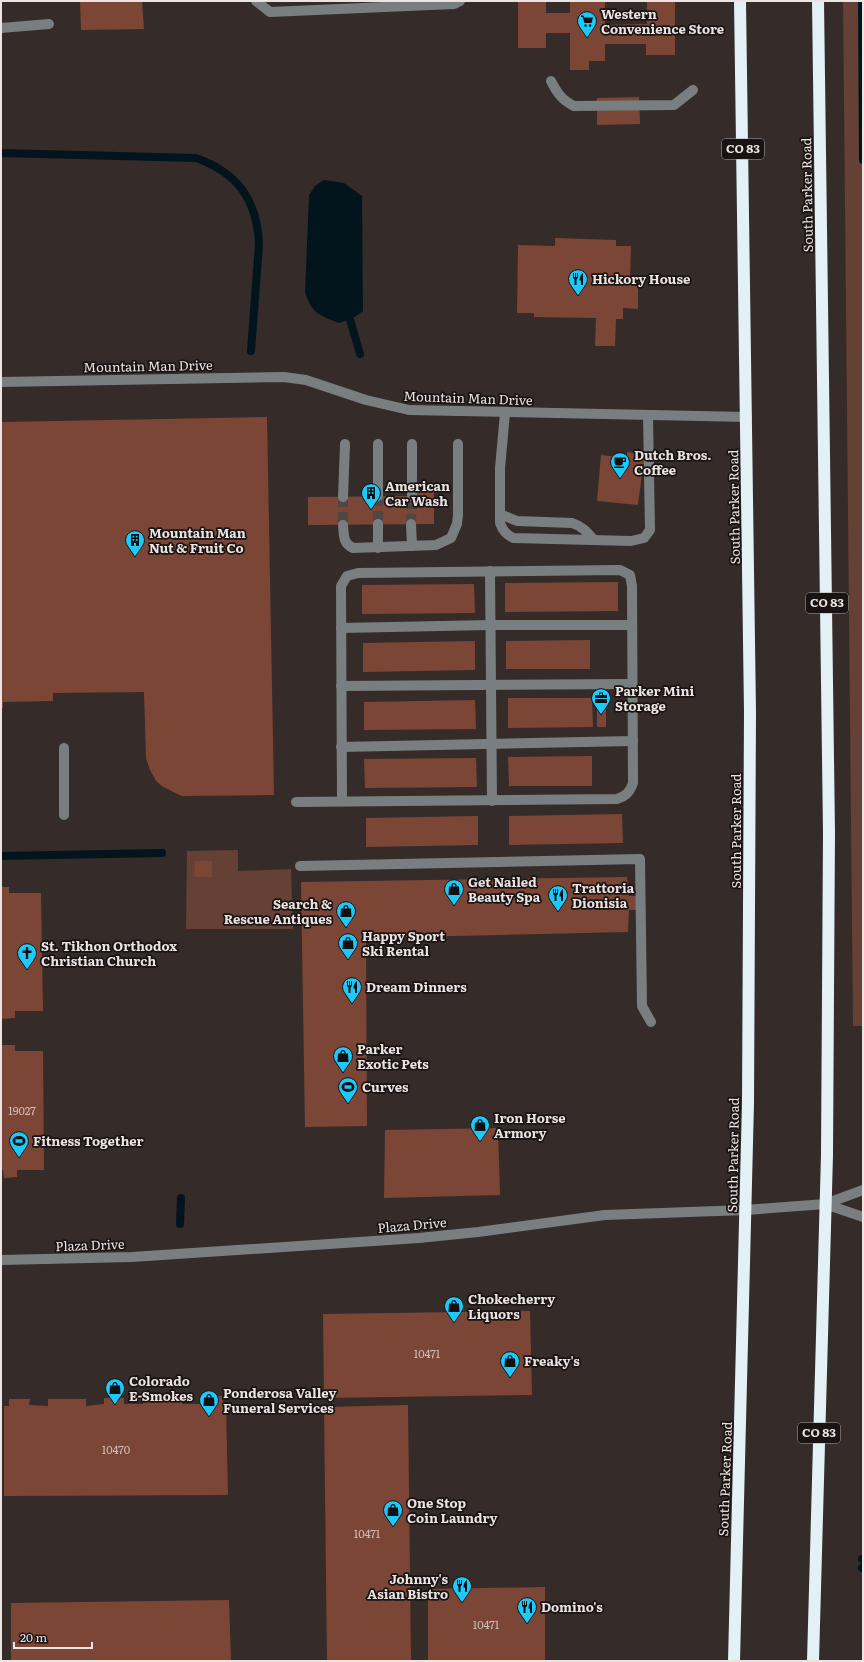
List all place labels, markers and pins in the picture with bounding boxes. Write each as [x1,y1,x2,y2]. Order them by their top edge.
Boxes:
place label: Western Convenience Store [601,4,724,38]
supermarket icon: Western Convenience Store [576,10,598,38]
restaurant icon: Hickory House [567,268,589,296]
place label: Hickory House [592,269,690,288]
place label: Dutch Bros. Coffee [634,445,711,479]
cafe icon: Dutch Bros. Coffee [609,451,631,479]
place label: American Car Wash [385,476,450,510]
building icon: American Car Wash [360,482,382,510]
place label: Mountain Man Nut & Fruit Co [149,523,246,557]
building icon: Mountain Man Nut & Fruit Co [124,529,146,557]
place label: Parker Mini Storage [615,681,695,715]
office icon: Parker Mini Storage [590,687,612,715]
place label: Get Nailed Beauty Spa [468,872,541,906]
shop icon: Get Nailed Beauty Spa [443,878,465,906]
place label: Trattoria Dionisia [572,878,635,912]
restaurant icon: Trattoria Dionisia [547,884,569,912]
place label: Search & Rescue Antiques [224,894,333,928]
shop icon: Search & Rescue Antiques [335,900,357,928]
place label: Happy Sport Ski Rental [362,926,445,960]
shop icon: Happy Sport Ski Rental [337,932,359,960]
place label: St. Tikhon Orthodox Christian Church [41,936,177,970]
church icon: St. Tikhon Orthodox Christian Church [16,942,38,970]
restaurant icon: Dream Dinners [341,976,363,1004]
place label: Dream Dinners [366,977,467,996]
place label: Parker Exotic Pets [357,1039,429,1073]
shop icon: Parker Exotic Pets [332,1045,354,1073]
sports icon: Curves [337,1076,359,1104]
place label: Curves [362,1077,409,1096]
place label: Iron Horse Armory [494,1108,566,1142]
shop icon: Iron Horse Armory [469,1114,491,1142]
sports icon: Fitness Together [8,1130,30,1158]
place label: Fitness Together [33,1131,144,1150]
place label: Chokecherry Liquors [468,1289,555,1323]
shop icon: Chokecherry Liquors [443,1295,465,1323]
shop icon: Freaky's [499,1350,521,1378]
place label: Freaky's [524,1351,580,1370]
place label: Colorado E-Smokes [129,1371,193,1405]
shop icon: Colorado E-Smokes [104,1377,126,1405]
place label: Ponderosa Valley Funeral Services [223,1383,336,1417]
shop icon: Ponderosa Valley Funeral Services [198,1389,220,1417]
place label: One Stop Coin Laundry [407,1493,498,1527]
shop icon: One Stop Coin Laundry [382,1499,404,1527]
place label: Johnny's Asian Bistro [367,1569,449,1603]
restaurant icon: Johnny's Asian Bistro [451,1575,473,1603]
restaurant icon: Domino's [516,1596,538,1624]
place label: Domino's [541,1597,603,1616]

